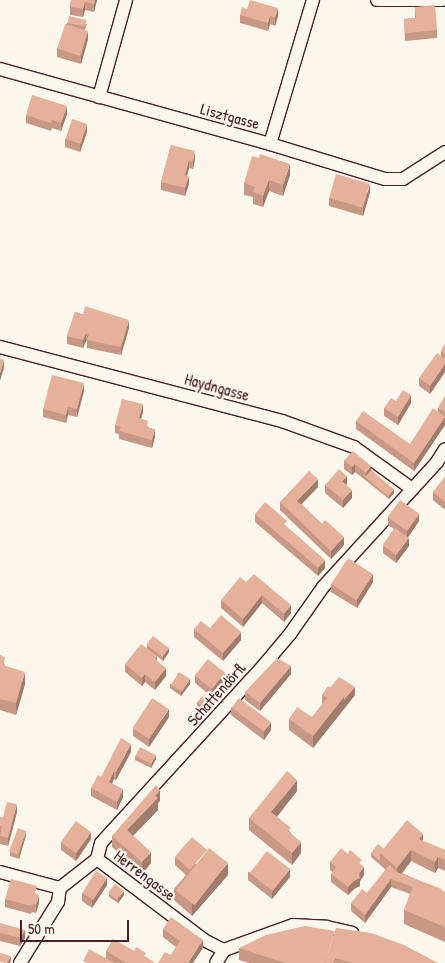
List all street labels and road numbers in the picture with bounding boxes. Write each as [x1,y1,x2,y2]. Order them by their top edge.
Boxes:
street label: Lisztgasse [198,99,262,133]
street label: Haydngasse [183,369,251,405]
street label: Schattendörfl [183,659,249,729]
street label: Herrengasse [111,846,179,904]

